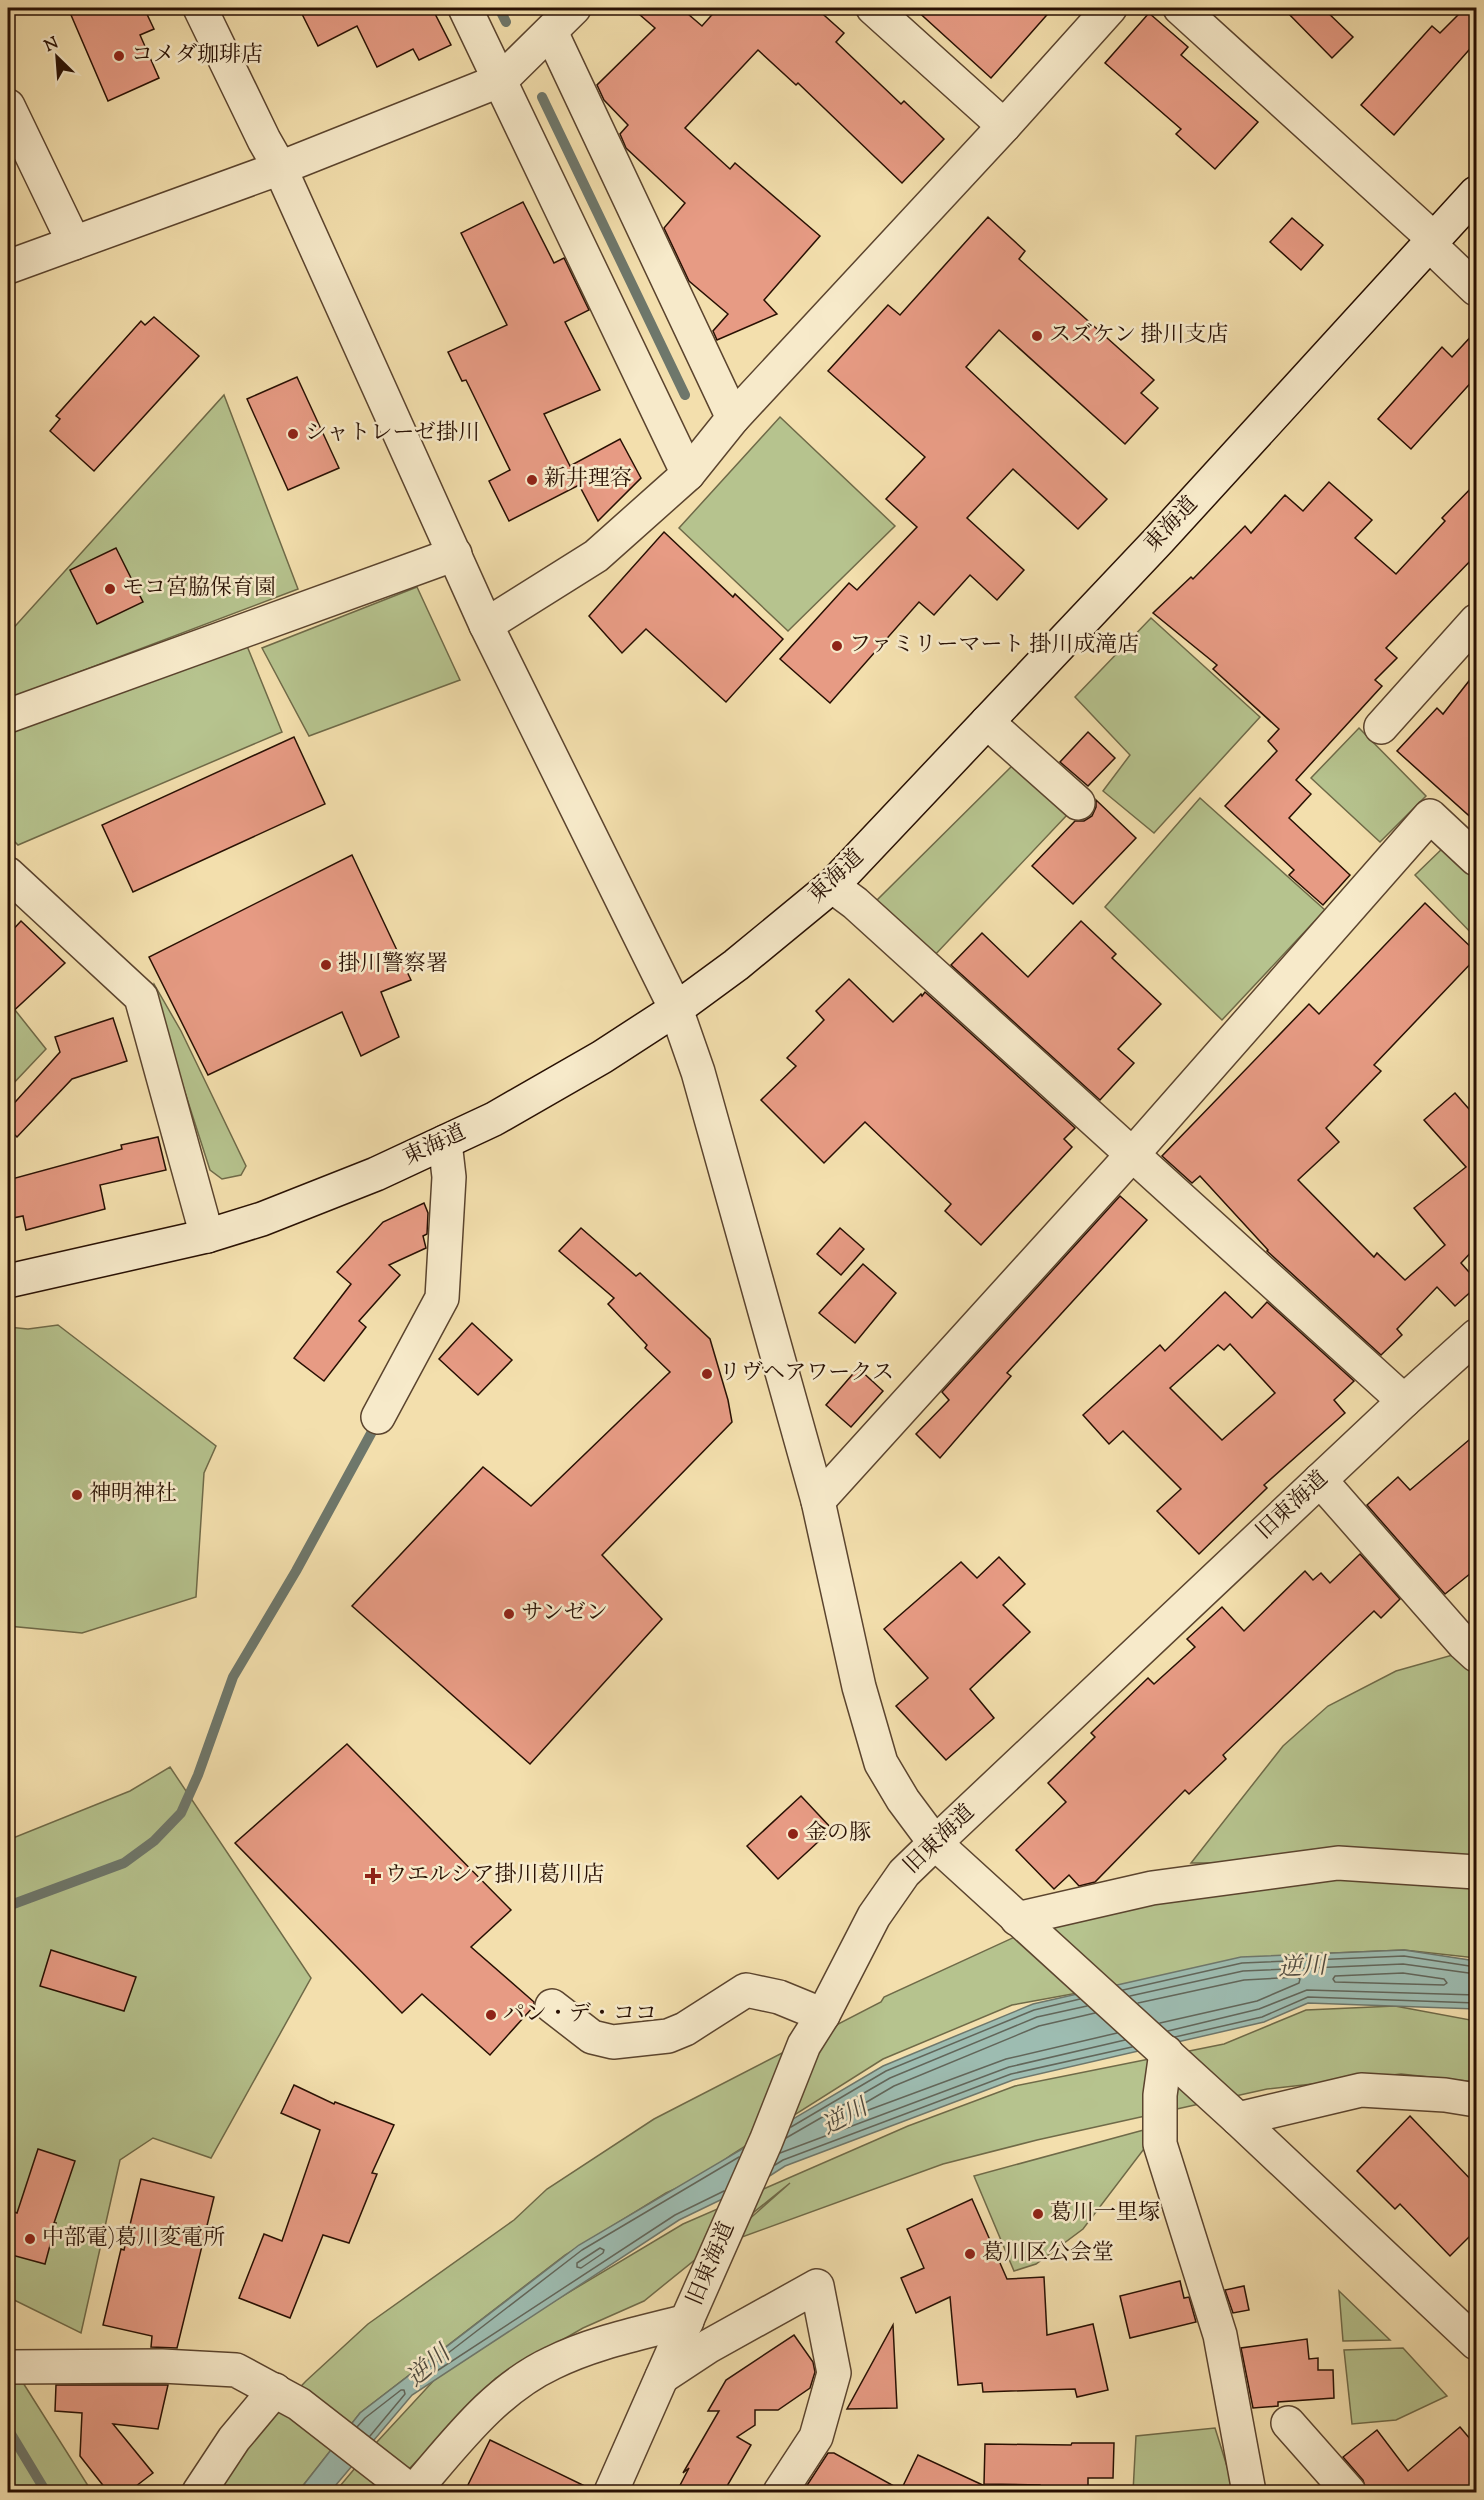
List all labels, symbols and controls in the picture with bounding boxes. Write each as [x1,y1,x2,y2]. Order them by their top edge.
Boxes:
north arrow [27,27,87,87]
text: N [41,32,63,59]
place label: コメダ珈琲店 [131,40,263,72]
marker: コメダ珈琲店 [112,49,126,63]
place label: スズケン 掛川支店 [1049,320,1229,352]
marker: スズケン 掛川支店 [1030,329,1044,343]
place label: シャトレーゼ掛川 [305,418,480,450]
marker: シャトレーゼ掛川 [286,427,300,441]
place label: 新井理容 [544,464,632,496]
marker: 新井理容 [525,473,539,487]
street label: 東海道 [1138,490,1206,560]
place label: モコ宮脇保育園 [122,573,276,605]
marker: モコ宮脇保育園 [103,582,117,596]
place label: ファミリーマート 掛川成滝店 [849,630,1139,662]
marker: ファミリーマート 掛川成滝店 [830,639,844,653]
street label: 東海道 [802,843,872,911]
place label: 掛川警察署 [338,949,448,981]
marker: 掛川警察署 [319,958,333,972]
street label: 東海道 [398,1118,472,1174]
place label: リヴヘアワークス [719,1358,894,1390]
marker: リヴヘアワークス [700,1367,714,1381]
street label: 旧東海道 [1250,1464,1336,1548]
place label: 神明神社 [89,1479,177,1511]
marker: 神明神社 [70,1488,84,1502]
place label: サンゼン [521,1598,608,1630]
marker: サンゼン [502,1607,516,1621]
street label: 旧東海道 [897,1798,983,1882]
place label: 金の豚 [805,1818,871,1850]
marker: 金の豚 [786,1827,800,1841]
place label: ウエルシア掛川葛川店 [385,1860,604,1892]
marker: ウエルシア掛川葛川店 [366,1869,380,1883]
water label: 逆川 [1277,1950,1330,1986]
place label: パン・デ・ココ [503,1999,657,2031]
marker: パン・デ・ココ [484,2008,498,2022]
water label: 逆川 [816,2090,877,2144]
place label: 葛川一里塚 [1050,2198,1160,2230]
marker: 葛川一里塚 [1031,2207,1045,2221]
street label: 旧東海道 [680,2217,744,2311]
place label: 中部電)葛川変電所 [42,2223,225,2255]
marker: 中部電)葛川変電所 [23,2232,37,2246]
place label: 葛川区公会堂 [982,2238,1114,2270]
marker: 葛川区公会堂 [963,2247,977,2261]
water label: 逆川 [400,2336,461,2396]

